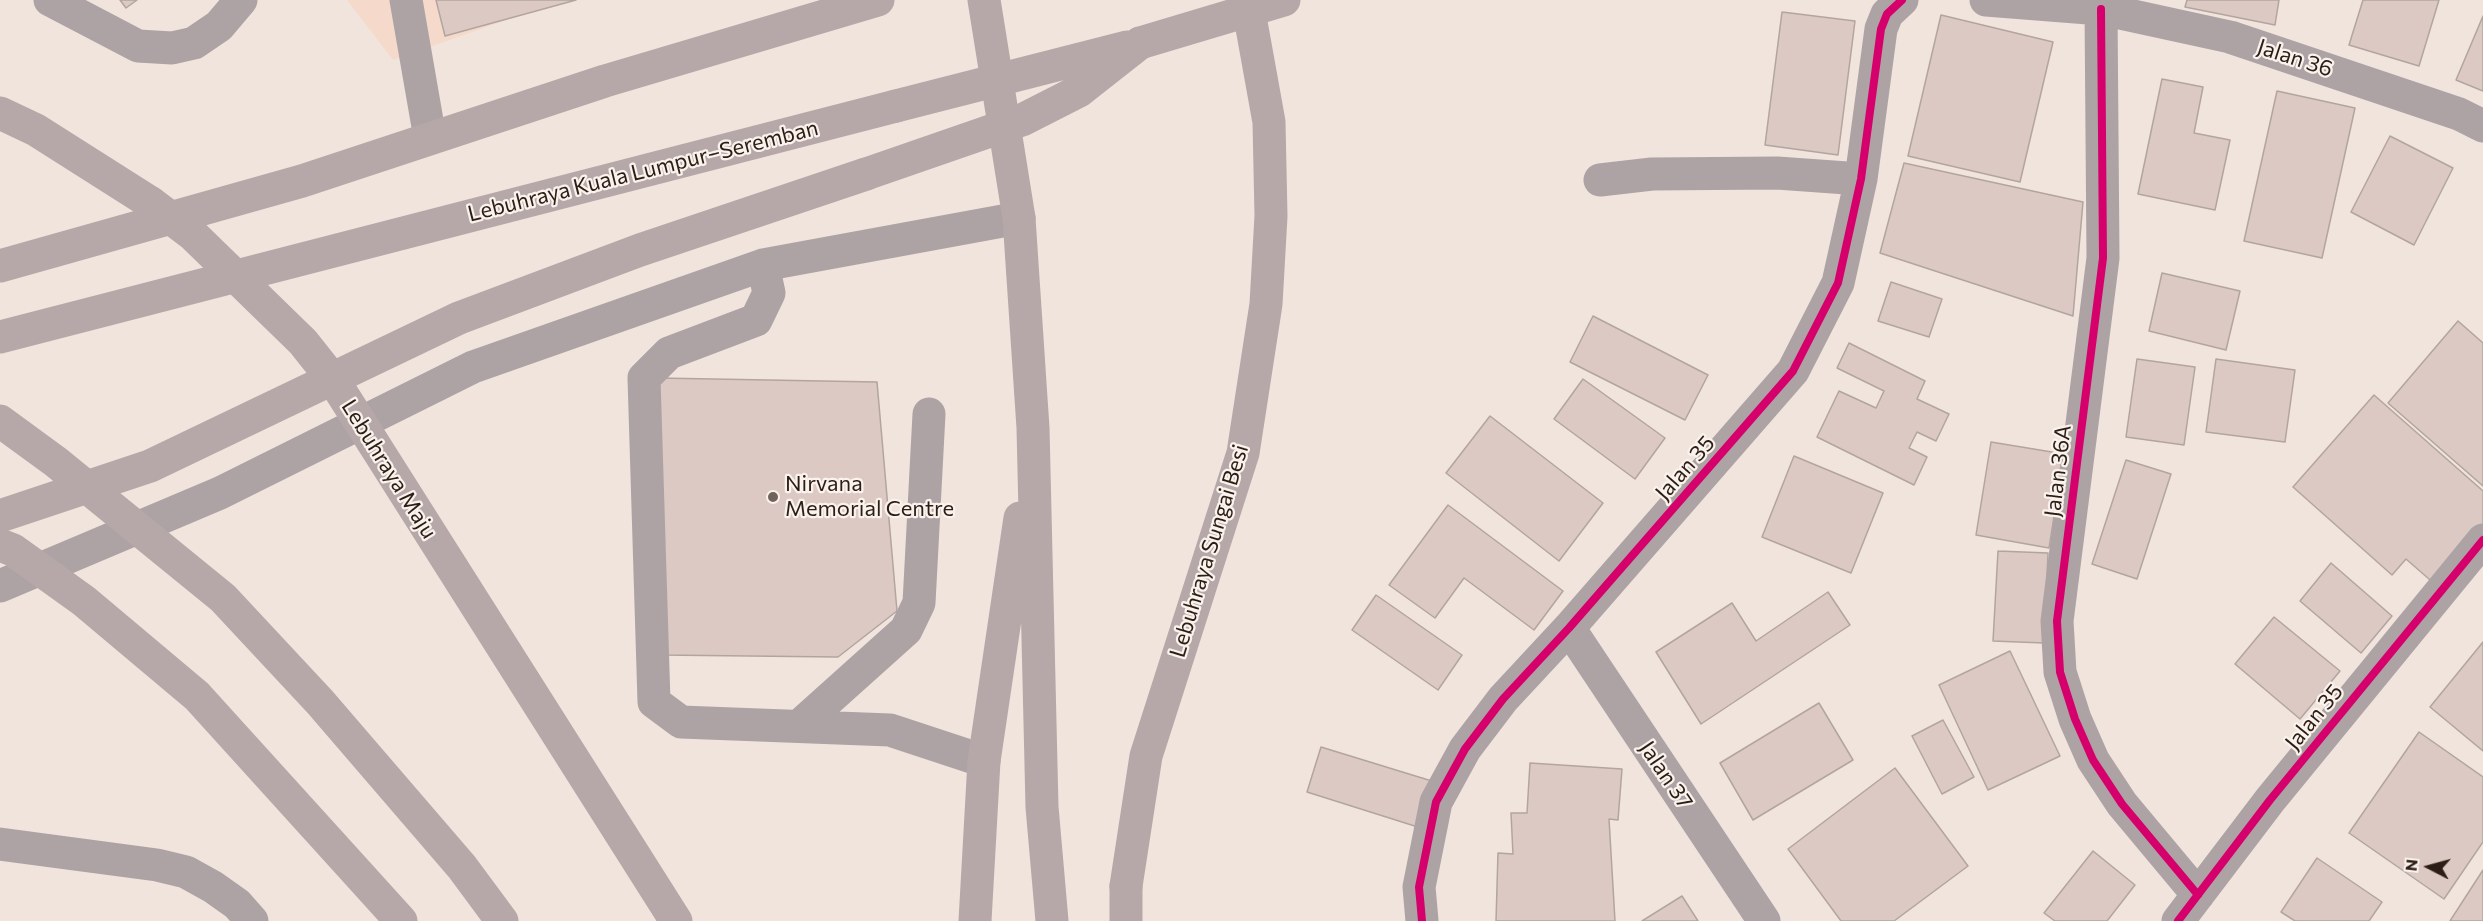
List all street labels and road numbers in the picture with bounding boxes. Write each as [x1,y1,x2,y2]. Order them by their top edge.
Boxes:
street label: Jalan 36 [2254,33,2336,83]
street label: Lebuhraya Kuala Lumpur–Seremban [465,115,821,227]
street label: Lebuhraya Maju [336,395,442,543]
street label: Jalan 36A [2039,424,2077,518]
street label: Jalan 35 [1650,430,1720,506]
street label: Lebuhraya Sungai Besi [1164,441,1254,661]
street label: Jalan 35 [2280,679,2348,755]
street label: Jalan 37 [1634,736,1698,814]

